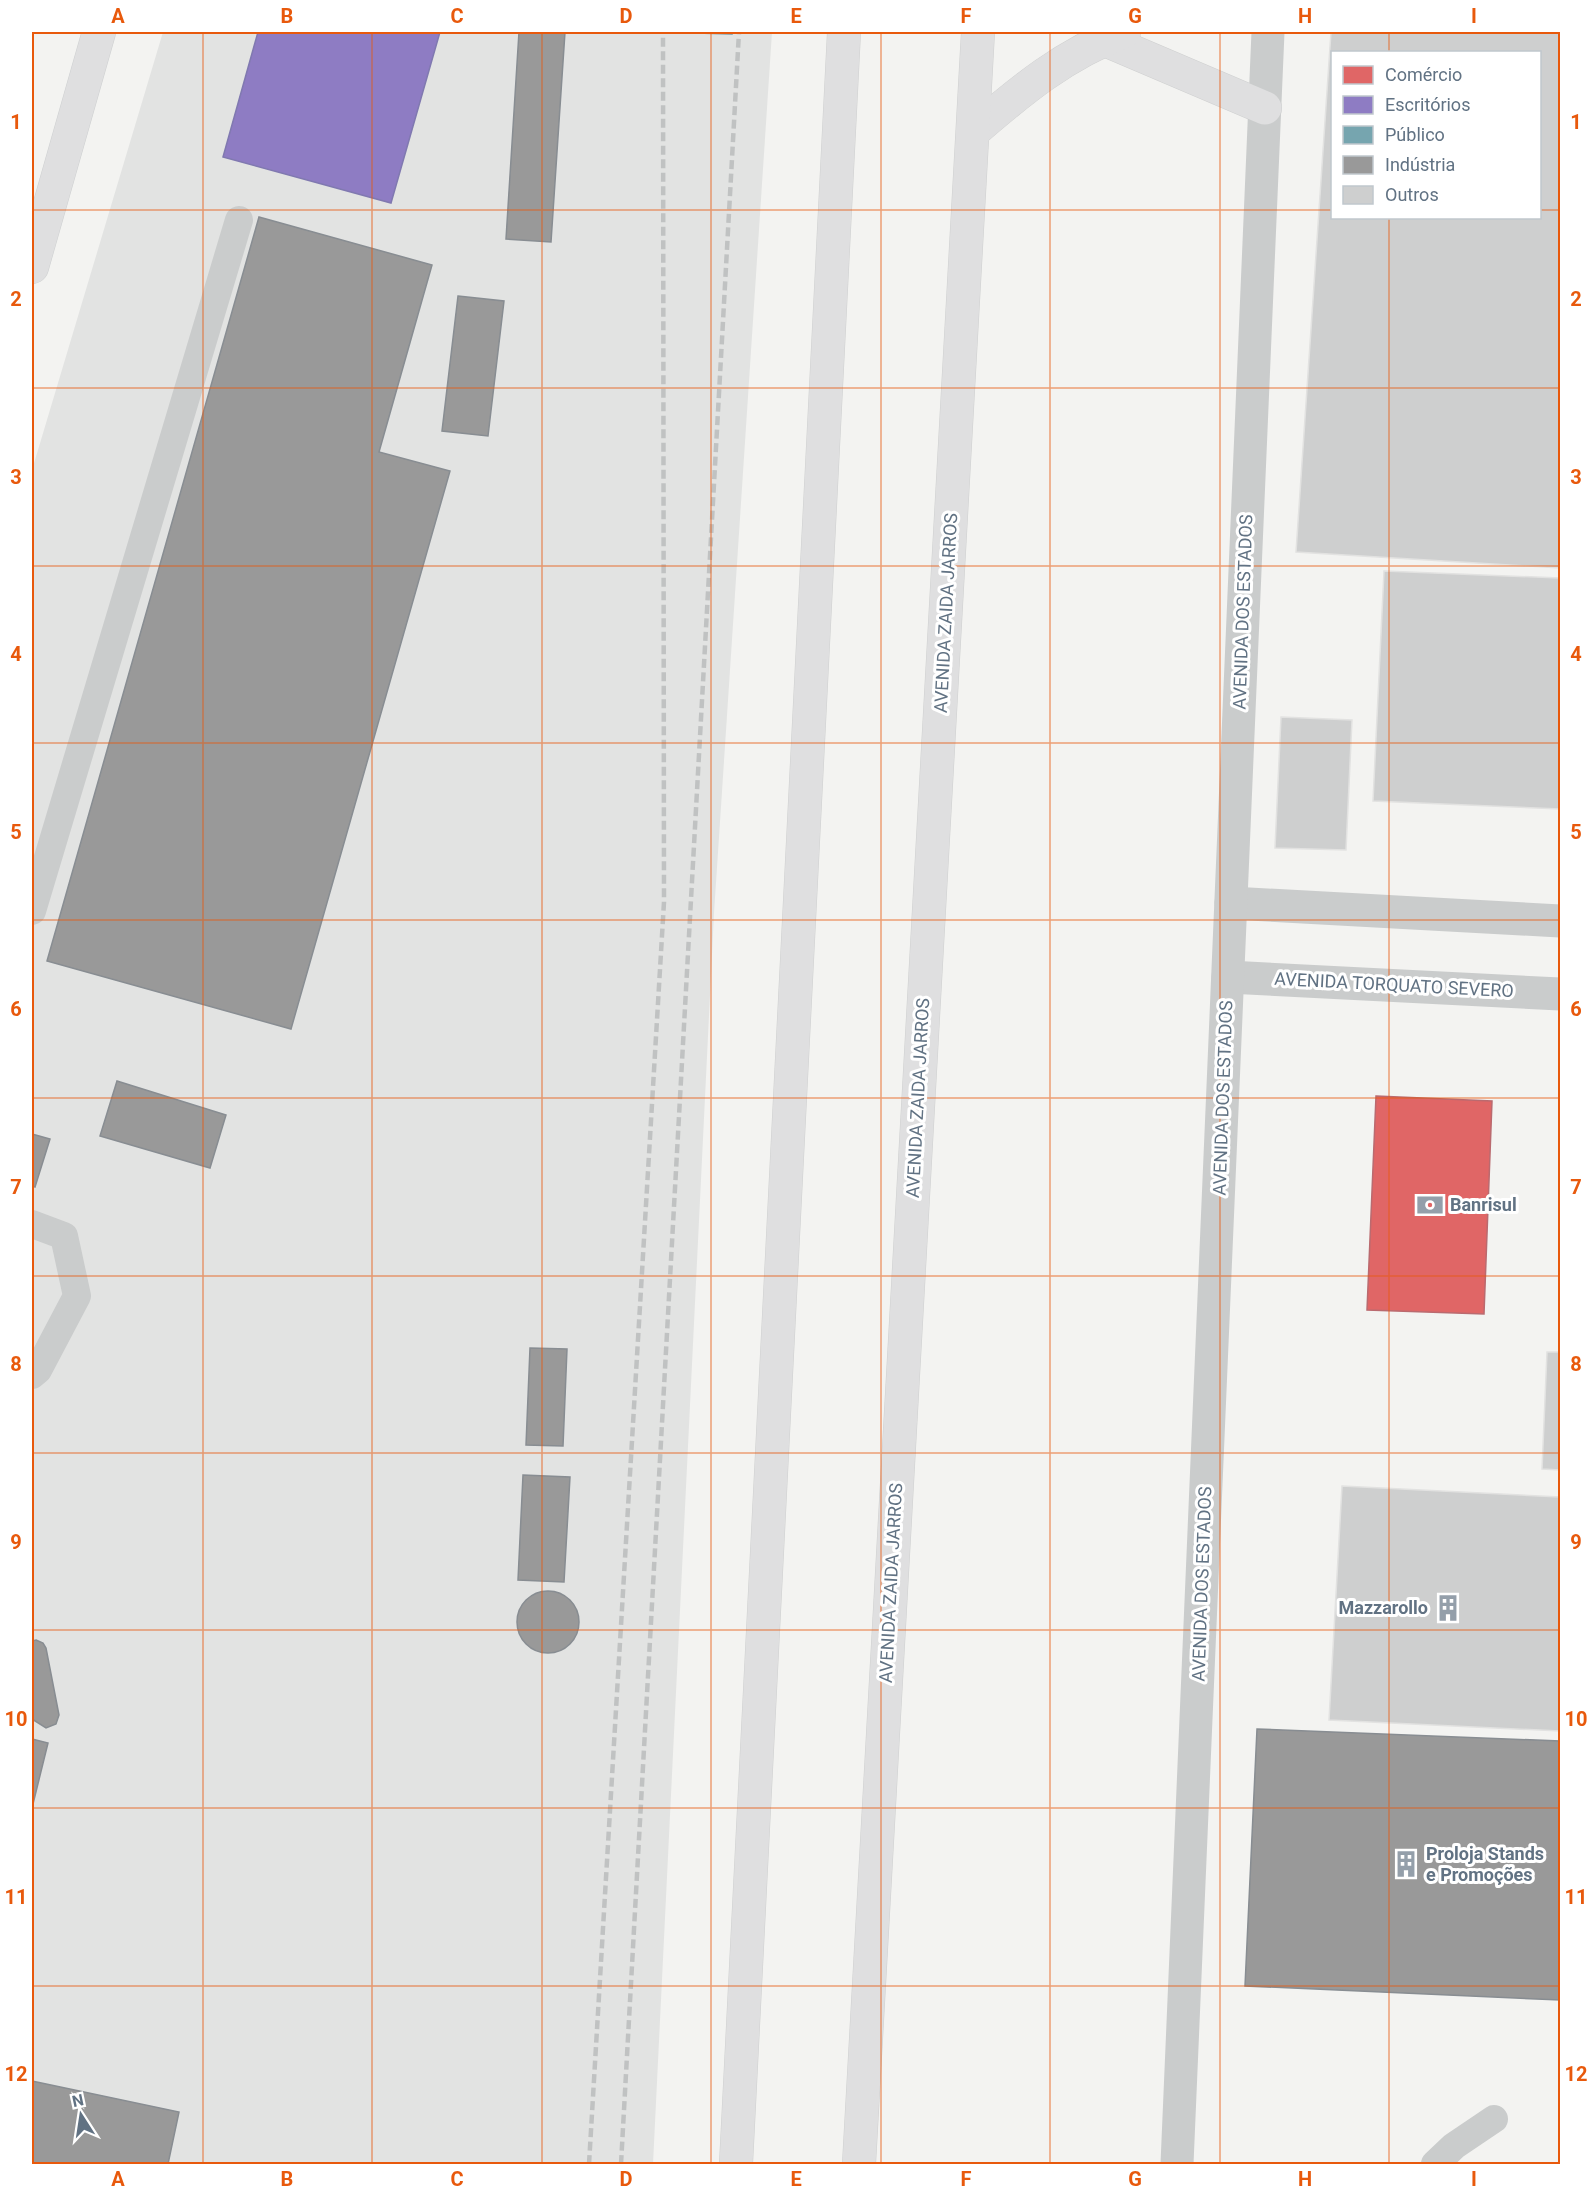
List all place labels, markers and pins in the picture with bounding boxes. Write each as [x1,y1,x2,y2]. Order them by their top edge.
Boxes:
bank icon: Banrisul [1415,1190,1445,1220]
place label: Banrisul [1450,1194,1517,1215]
building icon: Mazzarollo [1433,1593,1463,1623]
place label: Mazzarollo [1338,1597,1428,1618]
place label: Proloja Stands e Promoções [1426,1843,1544,1885]
building icon: Proloja Stands e Promoções [1391,1849,1421,1879]

